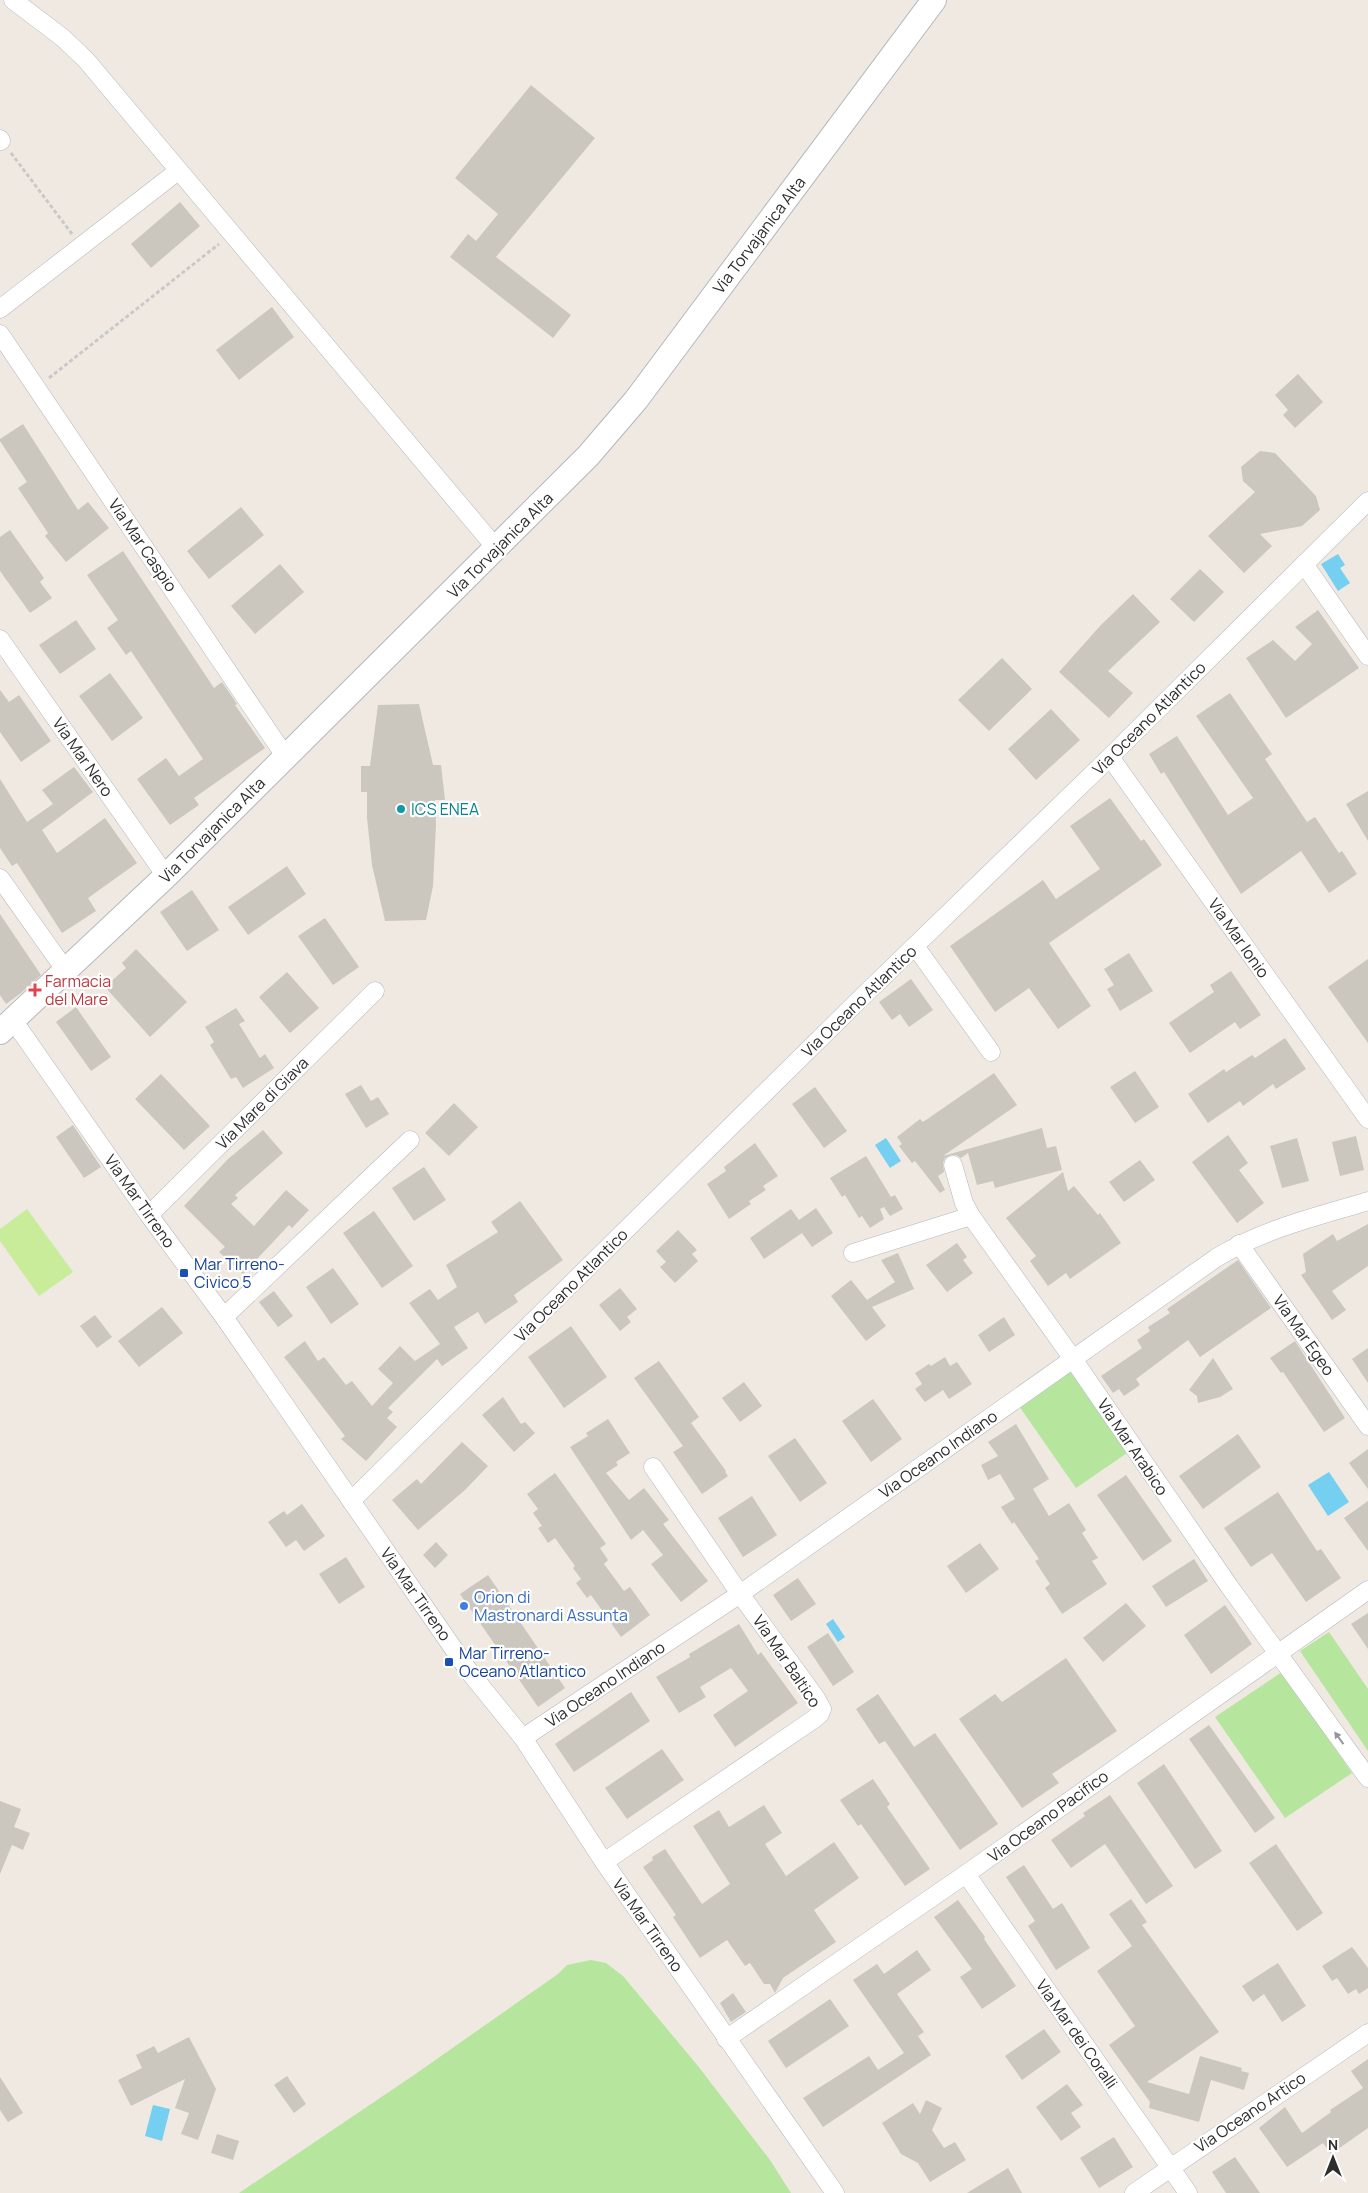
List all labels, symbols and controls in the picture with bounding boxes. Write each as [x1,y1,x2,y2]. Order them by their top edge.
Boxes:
street label: Via Torvajanica Alta [708,172,810,298]
street label: Via Torvajanica Alta [442,487,558,603]
street label: Via Mar Caspio [104,494,182,596]
street label: Via Oceano Atlantico [1087,656,1211,780]
street label: Via Mar Nero [48,713,118,801]
street label: Via Torvajanica Alta [154,772,270,888]
place label: ICS ENEA [411,798,479,820]
marker: ICS ENEA [395,803,407,815]
street label: Via Mar Ionio [1203,894,1275,982]
street label: Via Oceano Atlantico [797,940,921,1062]
place label: Farmacia del Mare [45,970,111,1010]
marker: Farmacia del Mare [29,984,41,996]
street label: Via Mare di Giava [211,1052,313,1154]
street label: Via Mar Tirreno [100,1150,180,1252]
street label: Via Oceano Atlantico [509,1223,633,1347]
place label: Mar Tirreno- Civico 5 [194,1253,285,1293]
marker: Mar Tirreno- Civico 5 [178,1267,190,1279]
street label: Via Mar Egeo [1268,1290,1340,1380]
street label: Via Mar Arabico [1093,1394,1173,1500]
street label: Via Oceano Indiano [874,1405,1002,1503]
street label: Via Mar Tirreno [376,1543,456,1645]
place label: Orion di Mastronardi Assunta [474,1586,628,1626]
marker: Orion di Mastronardi Assunta [458,1600,470,1612]
street label: Via Mar Baltico [748,1610,826,1712]
street label: Via Oceano Indiano [541,1636,669,1732]
place label: Mar Tirreno- Oceano Atlantico [459,1642,586,1682]
marker: Mar Tirreno- Oceano Atlantico [443,1656,455,1668]
one-way arrow [1335,1732,1345,1745]
street label: Via Oceano Pacifico [983,1765,1113,1867]
street label: Via Mar Tirreno [608,1874,688,1976]
street label: Via Mar dei Coralli [1031,1975,1123,2093]
street label: Via Oceano Artico [1190,2067,1310,2157]
north arrow [1308,2133,1358,2183]
text: N [1328,2135,1338,2154]

